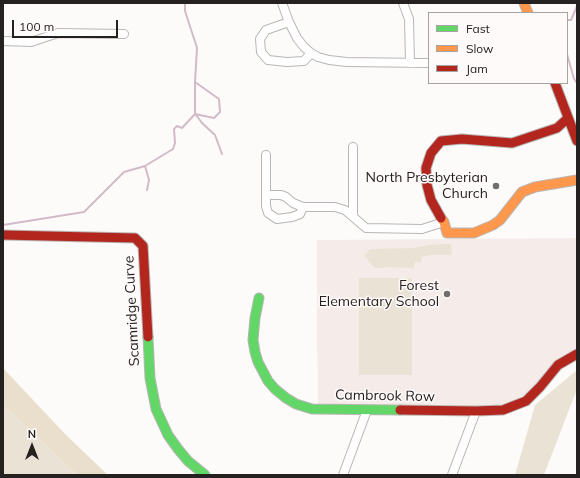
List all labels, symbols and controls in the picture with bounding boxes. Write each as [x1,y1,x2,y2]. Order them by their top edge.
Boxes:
scale bar [14,12,120,38]
legend [428,12,568,84]
text: 100 m [19,19,54,34]
text: Fast [466,21,490,36]
text: Slow [466,41,494,56]
text: Jam [466,61,488,76]
place label: North Presbyterian Church [365,170,488,202]
marker: North Presbyterian Church [491,181,501,191]
street label: Scamridge Curve [121,255,143,367]
place label: Forest Elementary School [319,278,439,310]
marker: Forest Elementary School [442,289,452,299]
street label: Cambrook Row [335,387,435,405]
north arrow [12,426,52,466]
text: N [28,427,36,441]

